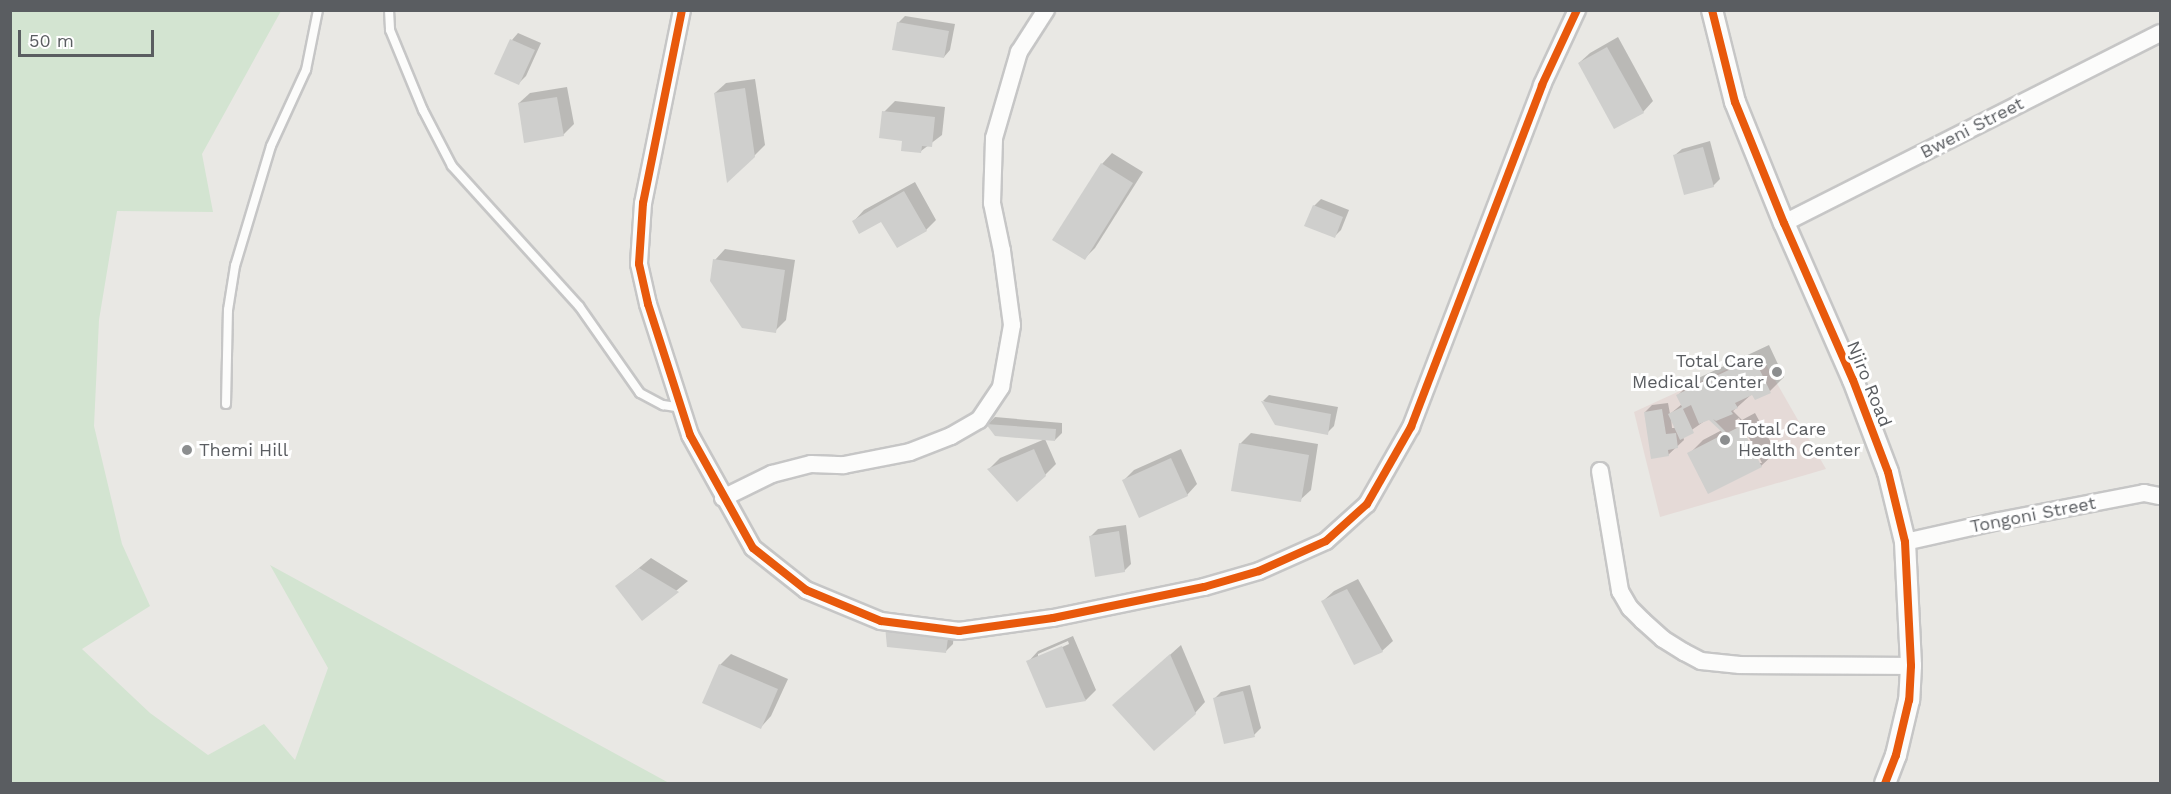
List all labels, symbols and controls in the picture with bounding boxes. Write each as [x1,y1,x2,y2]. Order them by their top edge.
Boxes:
scale bar [21,18,158,56]
text: 50 m [29,30,74,51]
street label: Bweni Street [1917,93,2027,163]
street label: Njiro Road [1842,338,1896,430]
place label: Total Care Medical Center [1631,351,1764,394]
marker: Total Care Medical Center [1768,363,1786,381]
place label: Total Care Health Center [1738,419,1861,462]
marker: Total Care Health Center [1716,431,1734,449]
place label: Themi Hill [199,439,288,461]
marker: Themi Hill [180,443,194,457]
street label: Tongoni Street [1968,492,2098,538]

